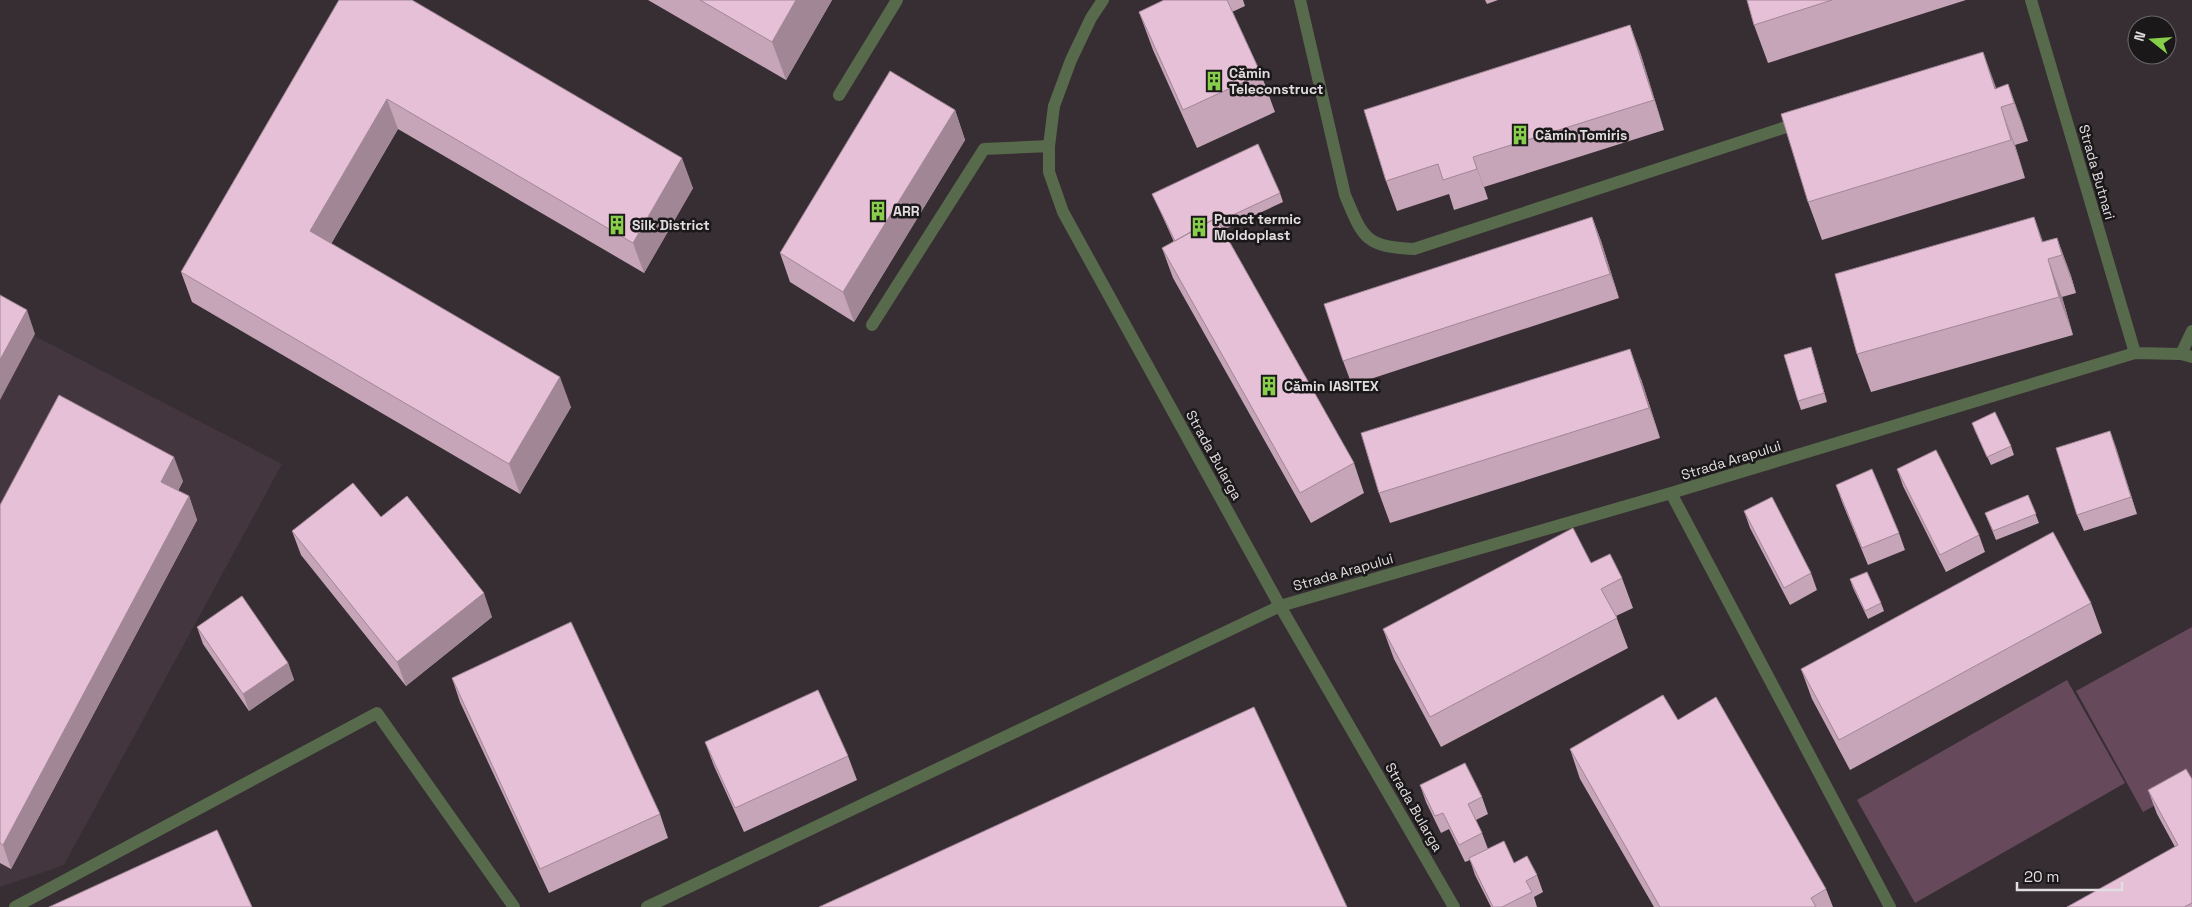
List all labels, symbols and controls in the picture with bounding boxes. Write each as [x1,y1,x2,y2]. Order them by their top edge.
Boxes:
north arrow [2127,15,2177,65]
text: N [2130,29,2150,43]
place label: Cămin Teleconstruct [1229,64,1323,98]
building icon: Cămin Teleconstruct [1203,70,1225,92]
street label: Strada Butnari [2075,122,2119,222]
building icon: Cămin Tomiris [1509,124,1531,146]
place label: Cămin Tomiris [1535,126,1627,144]
building icon: ARR [867,200,889,222]
place label: ARR [893,202,920,220]
place label: Punct termic Moldoplast [1214,210,1301,244]
building icon: Silk District [606,214,628,236]
place label: Silk District [632,216,710,234]
building icon: Punct termic Moldoplast [1188,216,1210,238]
building icon: Cămin IASITEX [1258,375,1280,397]
place label: Cămin IASITEX [1284,377,1379,395]
street label: Strada Bularga [1182,407,1246,503]
street label: Strada Arapului [1679,436,1783,484]
street label: Strada Arapului [1291,549,1395,595]
street label: Strada Bularga [1381,759,1447,855]
scale bar [2017,860,2122,892]
text: 20 m [2024,867,2059,886]

